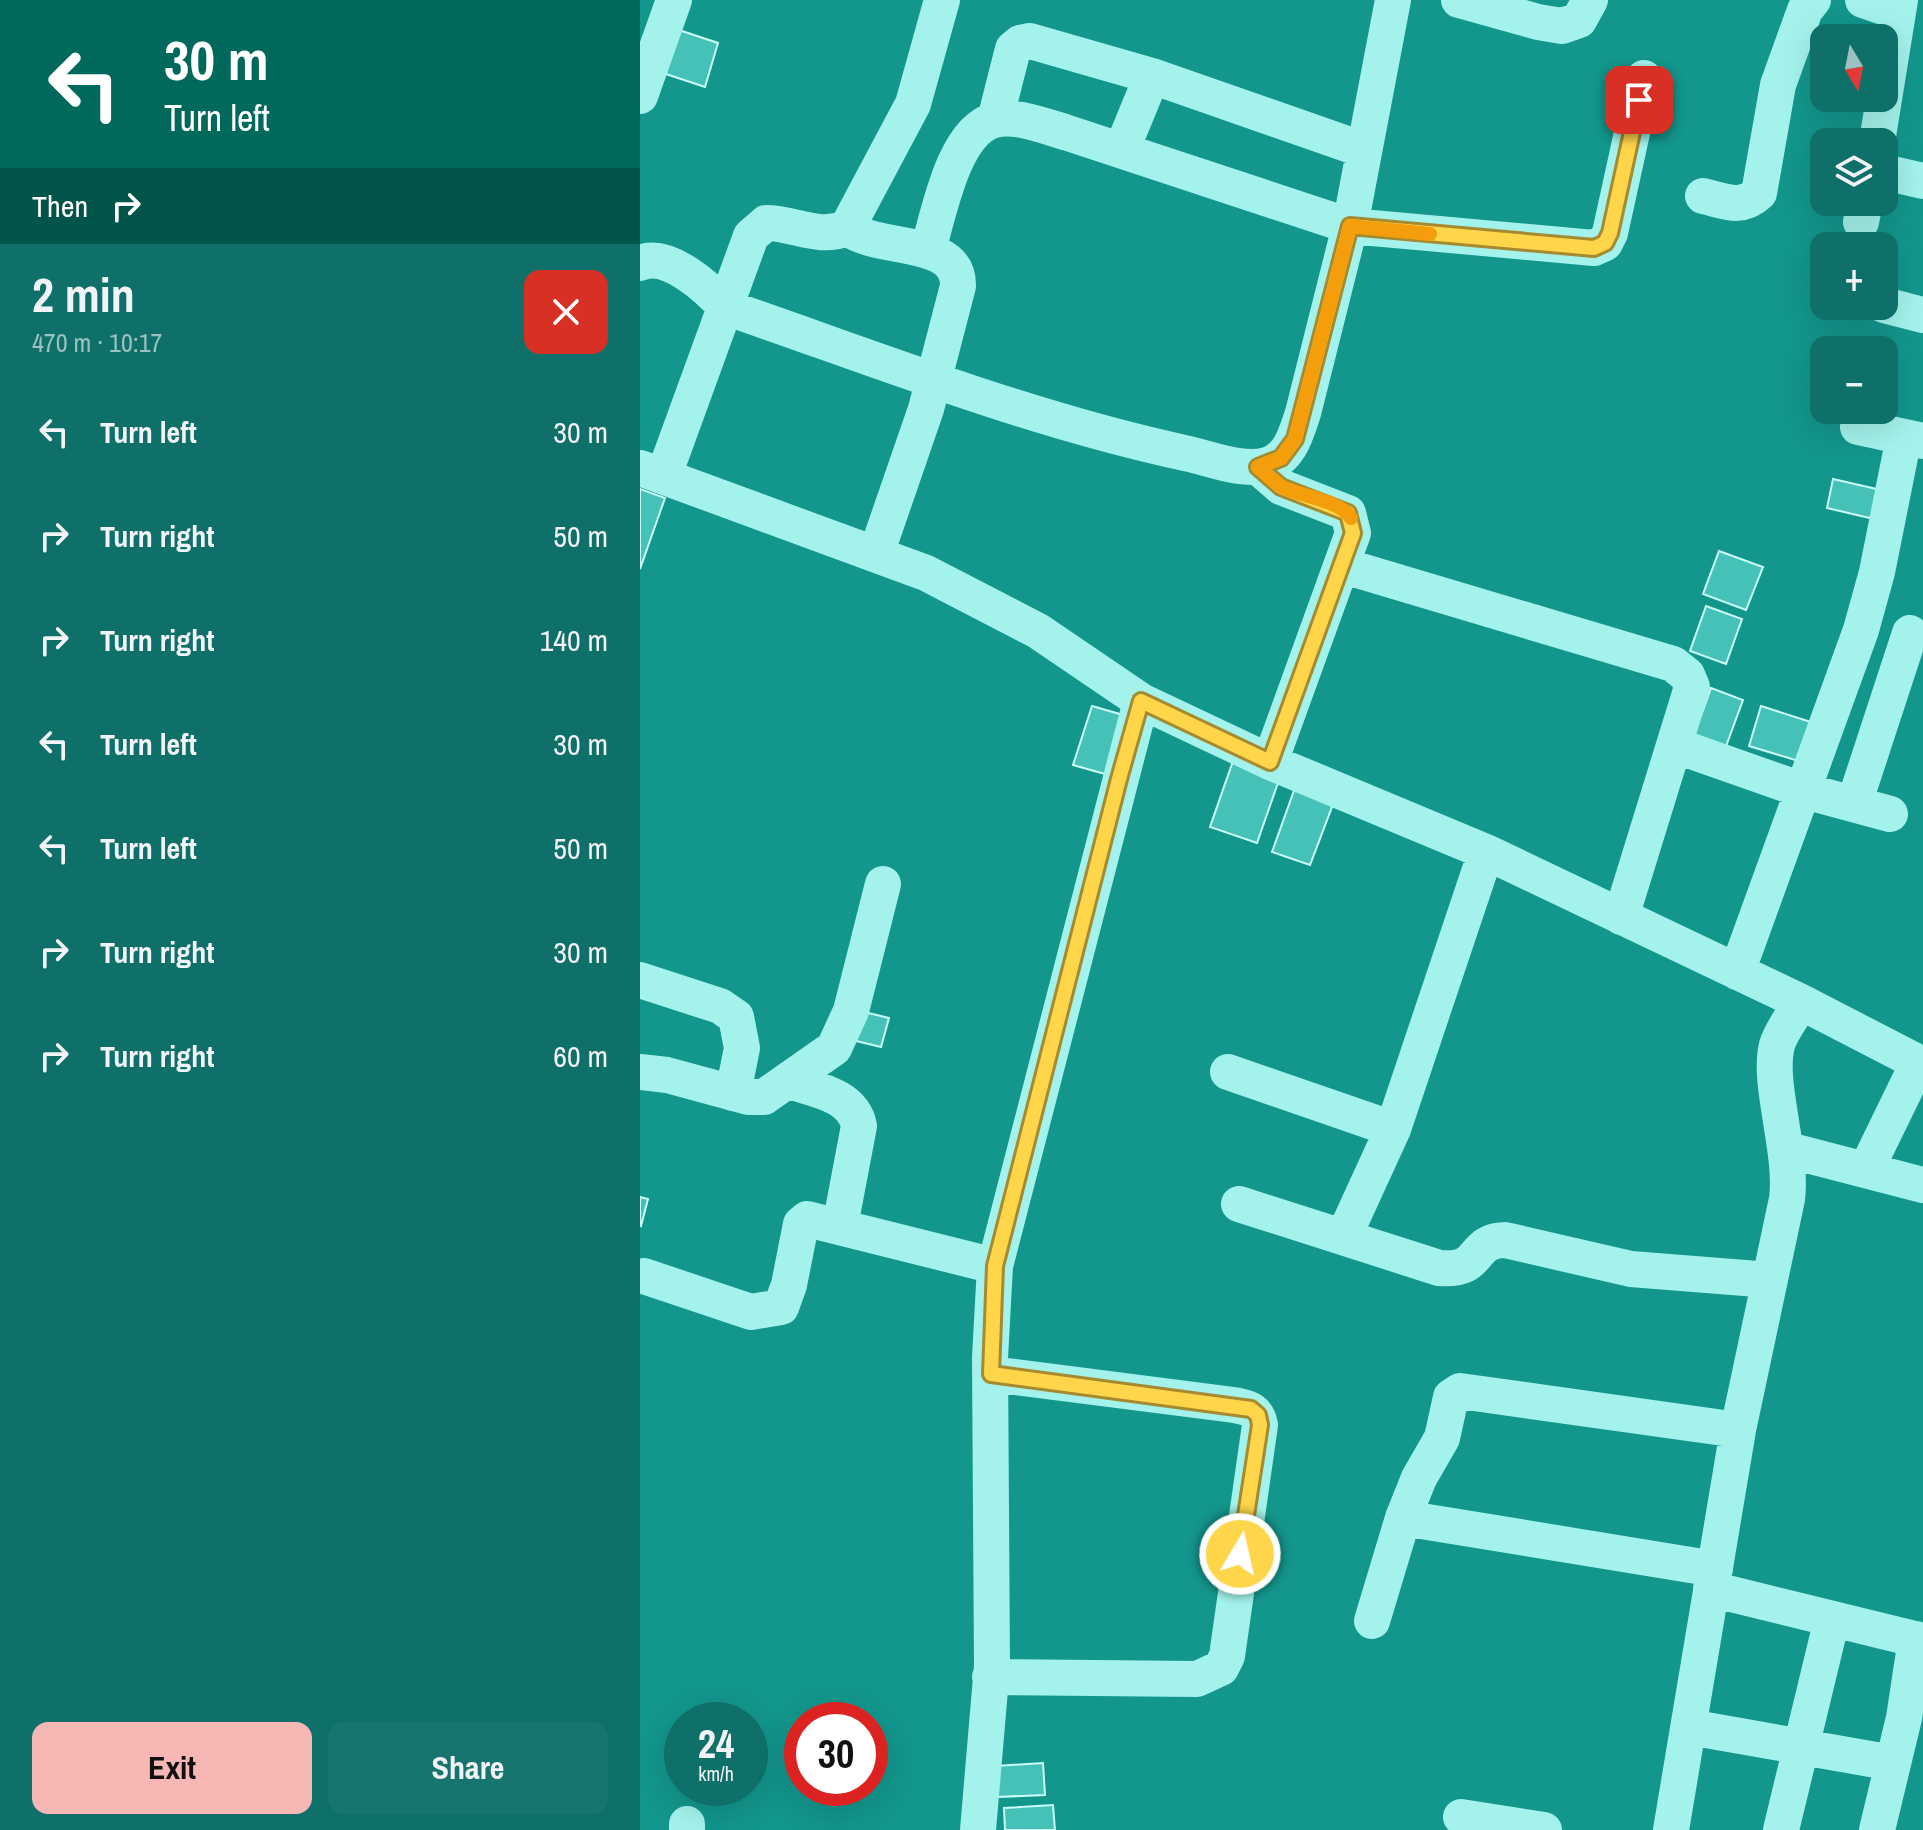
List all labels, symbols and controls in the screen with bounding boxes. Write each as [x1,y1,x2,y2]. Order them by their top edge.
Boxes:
text: 30 m [164,22,269,97]
north arrow [1810,24,1898,112]
map controls [1810,24,1898,424]
icon: left [32,32,136,136]
pin [1605,66,1673,134]
icon: arrive [1617,78,1661,122]
text: Turn left [164,94,270,142]
button: layers [1810,128,1898,216]
icon: right [104,184,148,228]
text: Then [32,186,88,226]
button: + [1810,232,1898,320]
text: 2 min [32,262,135,327]
button: close [524,270,608,354]
text: 470 m · 10:17 [32,325,162,360]
button: − [1810,336,1898,424]
icon: left [32,410,76,454]
text: Turn left [100,412,197,452]
text: 30 m [553,412,608,452]
icon: right [32,514,76,558]
text: Turn right [100,516,214,556]
text: 50 m [553,516,608,556]
icon: right [32,618,76,662]
text: Turn right [100,620,214,660]
text: 140 m [540,620,608,660]
icon: left [32,722,76,766]
text: Turn left [100,724,197,764]
text: 30 m [553,724,608,764]
icon: left [32,826,76,870]
text: Turn left [100,828,197,868]
text: 50 m [553,828,608,868]
icon: right [32,930,76,974]
text: Turn right [100,932,214,972]
text: 30 m [553,932,608,972]
icon: right [32,1034,76,1078]
text: Turn right [100,1036,214,1076]
text: 60 m [553,1036,608,1076]
position arrow [1198,1512,1282,1596]
speed limit sign: 30 [784,1702,888,1806]
text: 24 [698,1717,734,1770]
button: Exit [32,1722,312,1814]
button: Share [328,1722,608,1814]
text: km/h [698,1760,734,1787]

